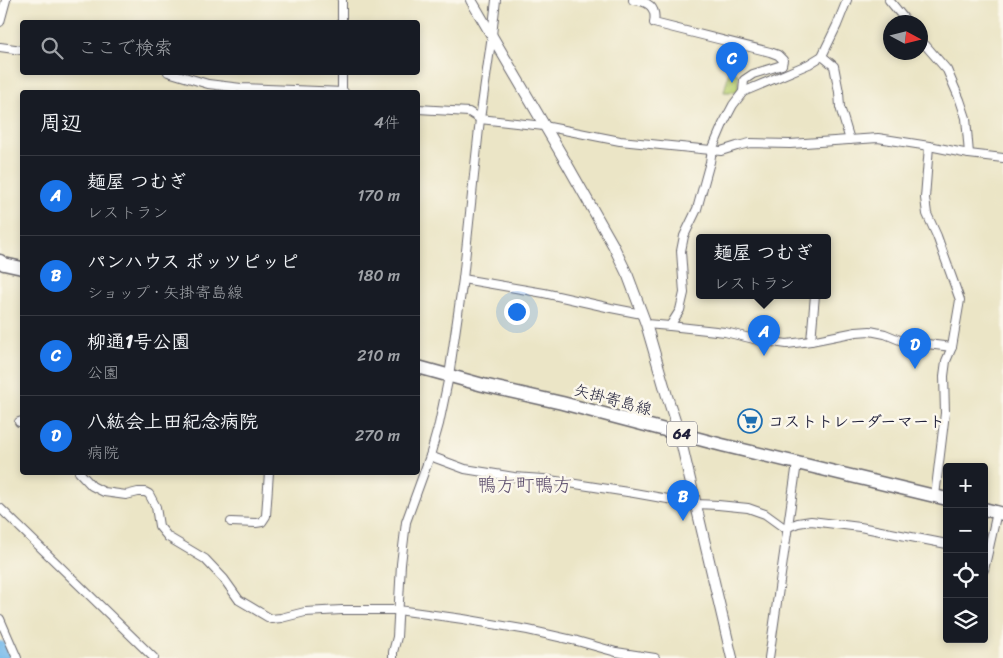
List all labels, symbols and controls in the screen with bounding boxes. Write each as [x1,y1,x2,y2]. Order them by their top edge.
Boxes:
north arrow [883,15,928,60]
search box [20,20,420,75]
text: ここで検索 [78,31,173,64]
icon: search [38,34,66,62]
pin: C [716,42,748,83]
text: 周辺 [40,104,82,142]
text: 4件 [374,108,400,137]
text: 麺屋 つむぎ [87,165,187,198]
text: A [51,181,61,210]
text: 170 m [357,181,400,210]
text: レストラン [87,198,168,227]
popup [696,234,831,299]
text: 麺屋 つむぎ [714,236,813,269]
text: パンハウス ポッツピッピ [87,245,299,278]
text: B [51,261,61,290]
text: 180 m [357,261,400,290]
text: レストラン [714,269,795,298]
text: ショップ · 矢掛寄島線 [87,278,243,307]
your location [504,299,530,325]
pin: A [748,315,780,356]
text: 柳通1号公園 [87,325,190,358]
pin: D [899,328,931,369]
text: C [51,341,61,370]
text: 210 m [357,341,400,370]
text: 公園 [87,358,119,387]
street label: 矢掛寄島線 [570,375,655,424]
text: 八紘会上田紀念病院 [87,405,258,438]
place label: コストトレーダーマート [768,407,945,436]
supermarket icon: コストトレーダーマート [737,408,763,434]
text: D [51,421,61,450]
text: 270 m [355,421,400,450]
road number: 64 [667,422,697,446]
text: 病院 [87,438,119,467]
map controls [943,463,988,643]
button: + [943,463,988,508]
district label: 鴨方町鴨方 [477,468,573,501]
pin: B [667,480,699,521]
button: − [943,508,988,553]
button: locate [943,553,988,598]
button: layers [943,598,988,643]

